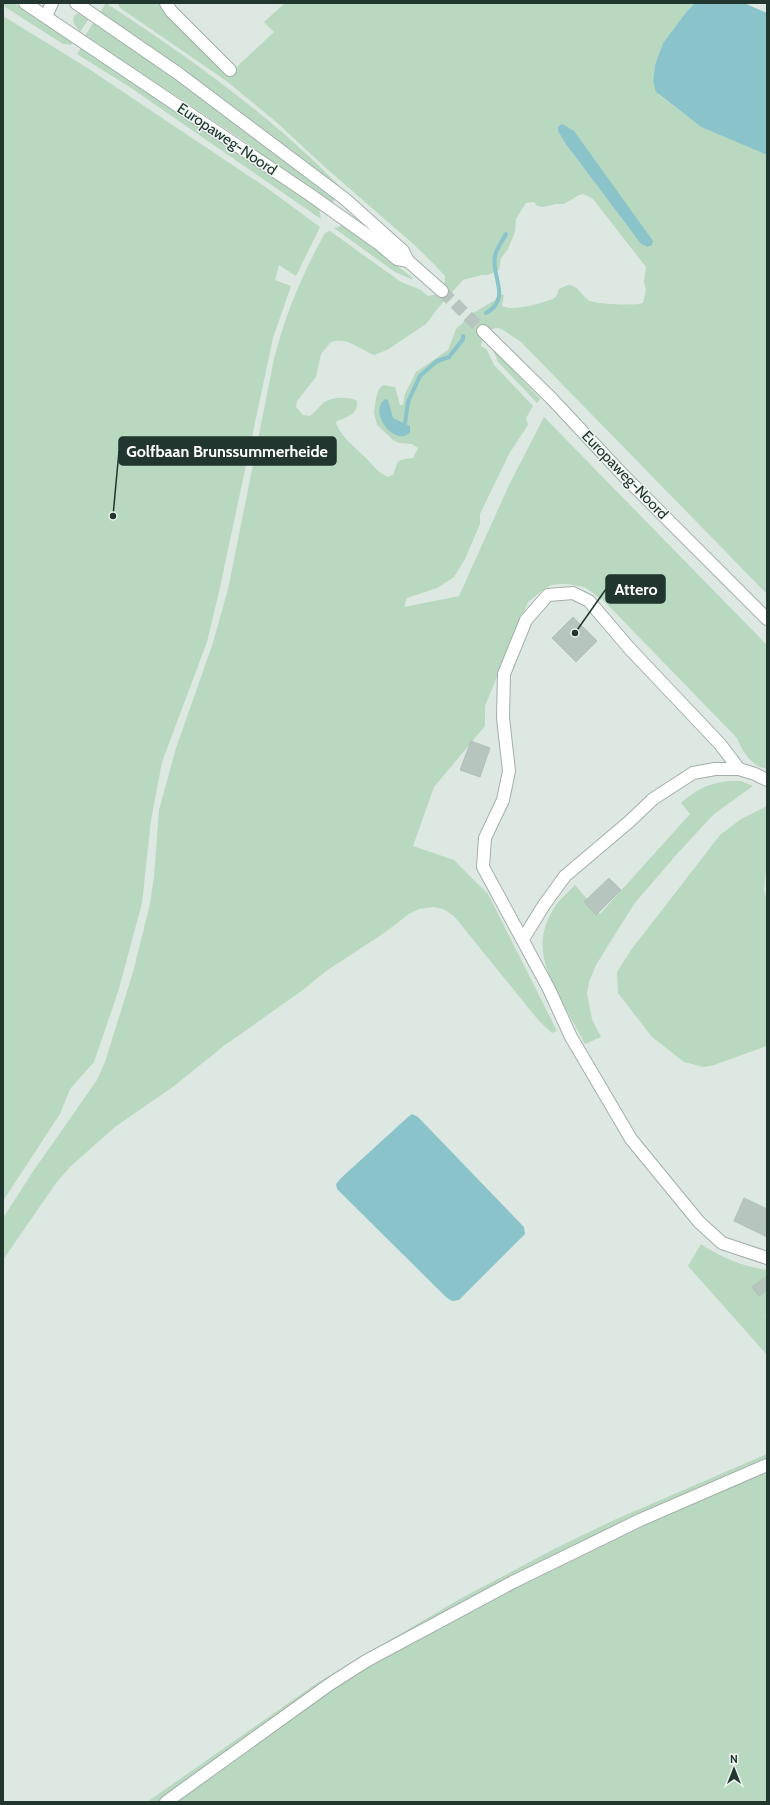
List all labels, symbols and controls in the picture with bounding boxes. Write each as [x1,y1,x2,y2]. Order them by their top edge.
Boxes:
street label: Europaweg-Noord [174,99,280,179]
street label: Europaweg-Noord [578,427,672,523]
callout: Golfbaan Brunssummerheide [119,437,336,465]
text: Golfbaan Brunssummerheide [126,442,328,461]
callout: Attero [606,575,665,603]
text: Attero [614,580,658,599]
north arrow [714,1749,754,1789]
text: N [730,1752,738,1766]

